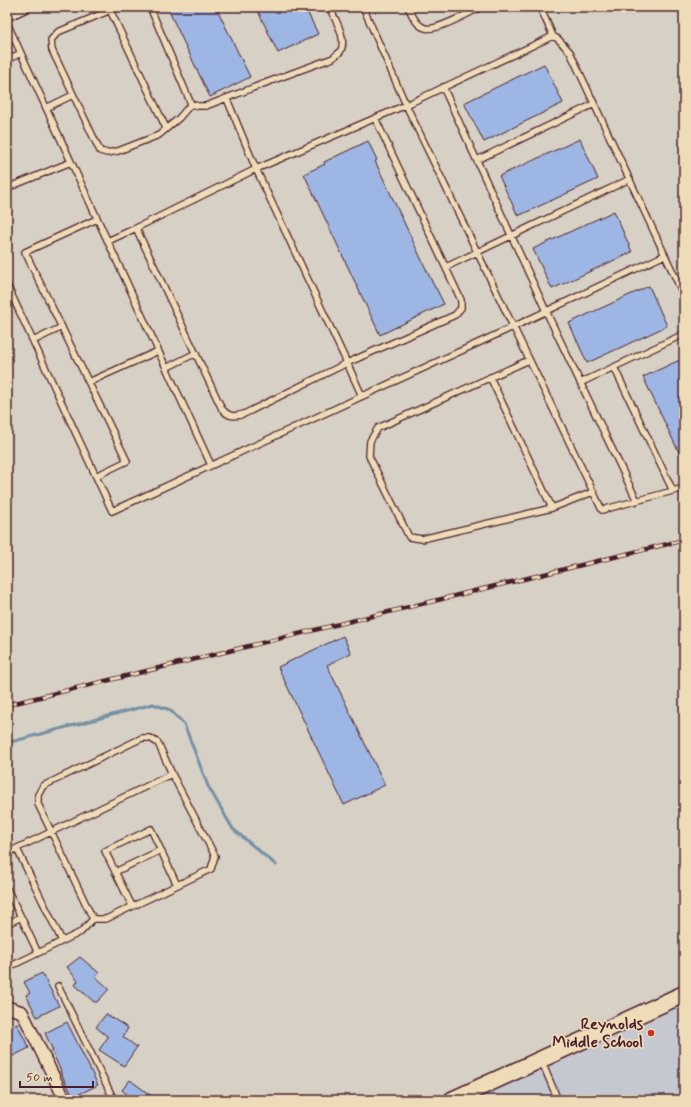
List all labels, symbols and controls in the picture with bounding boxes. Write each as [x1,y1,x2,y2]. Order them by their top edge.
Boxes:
place label: Reynolds Middle School [552,1014,644,1053]
marker: Reynolds Middle School [646,1028,656,1038]
scale bar [20,1063,93,1089]
text: 50 m [26,1070,53,1086]

